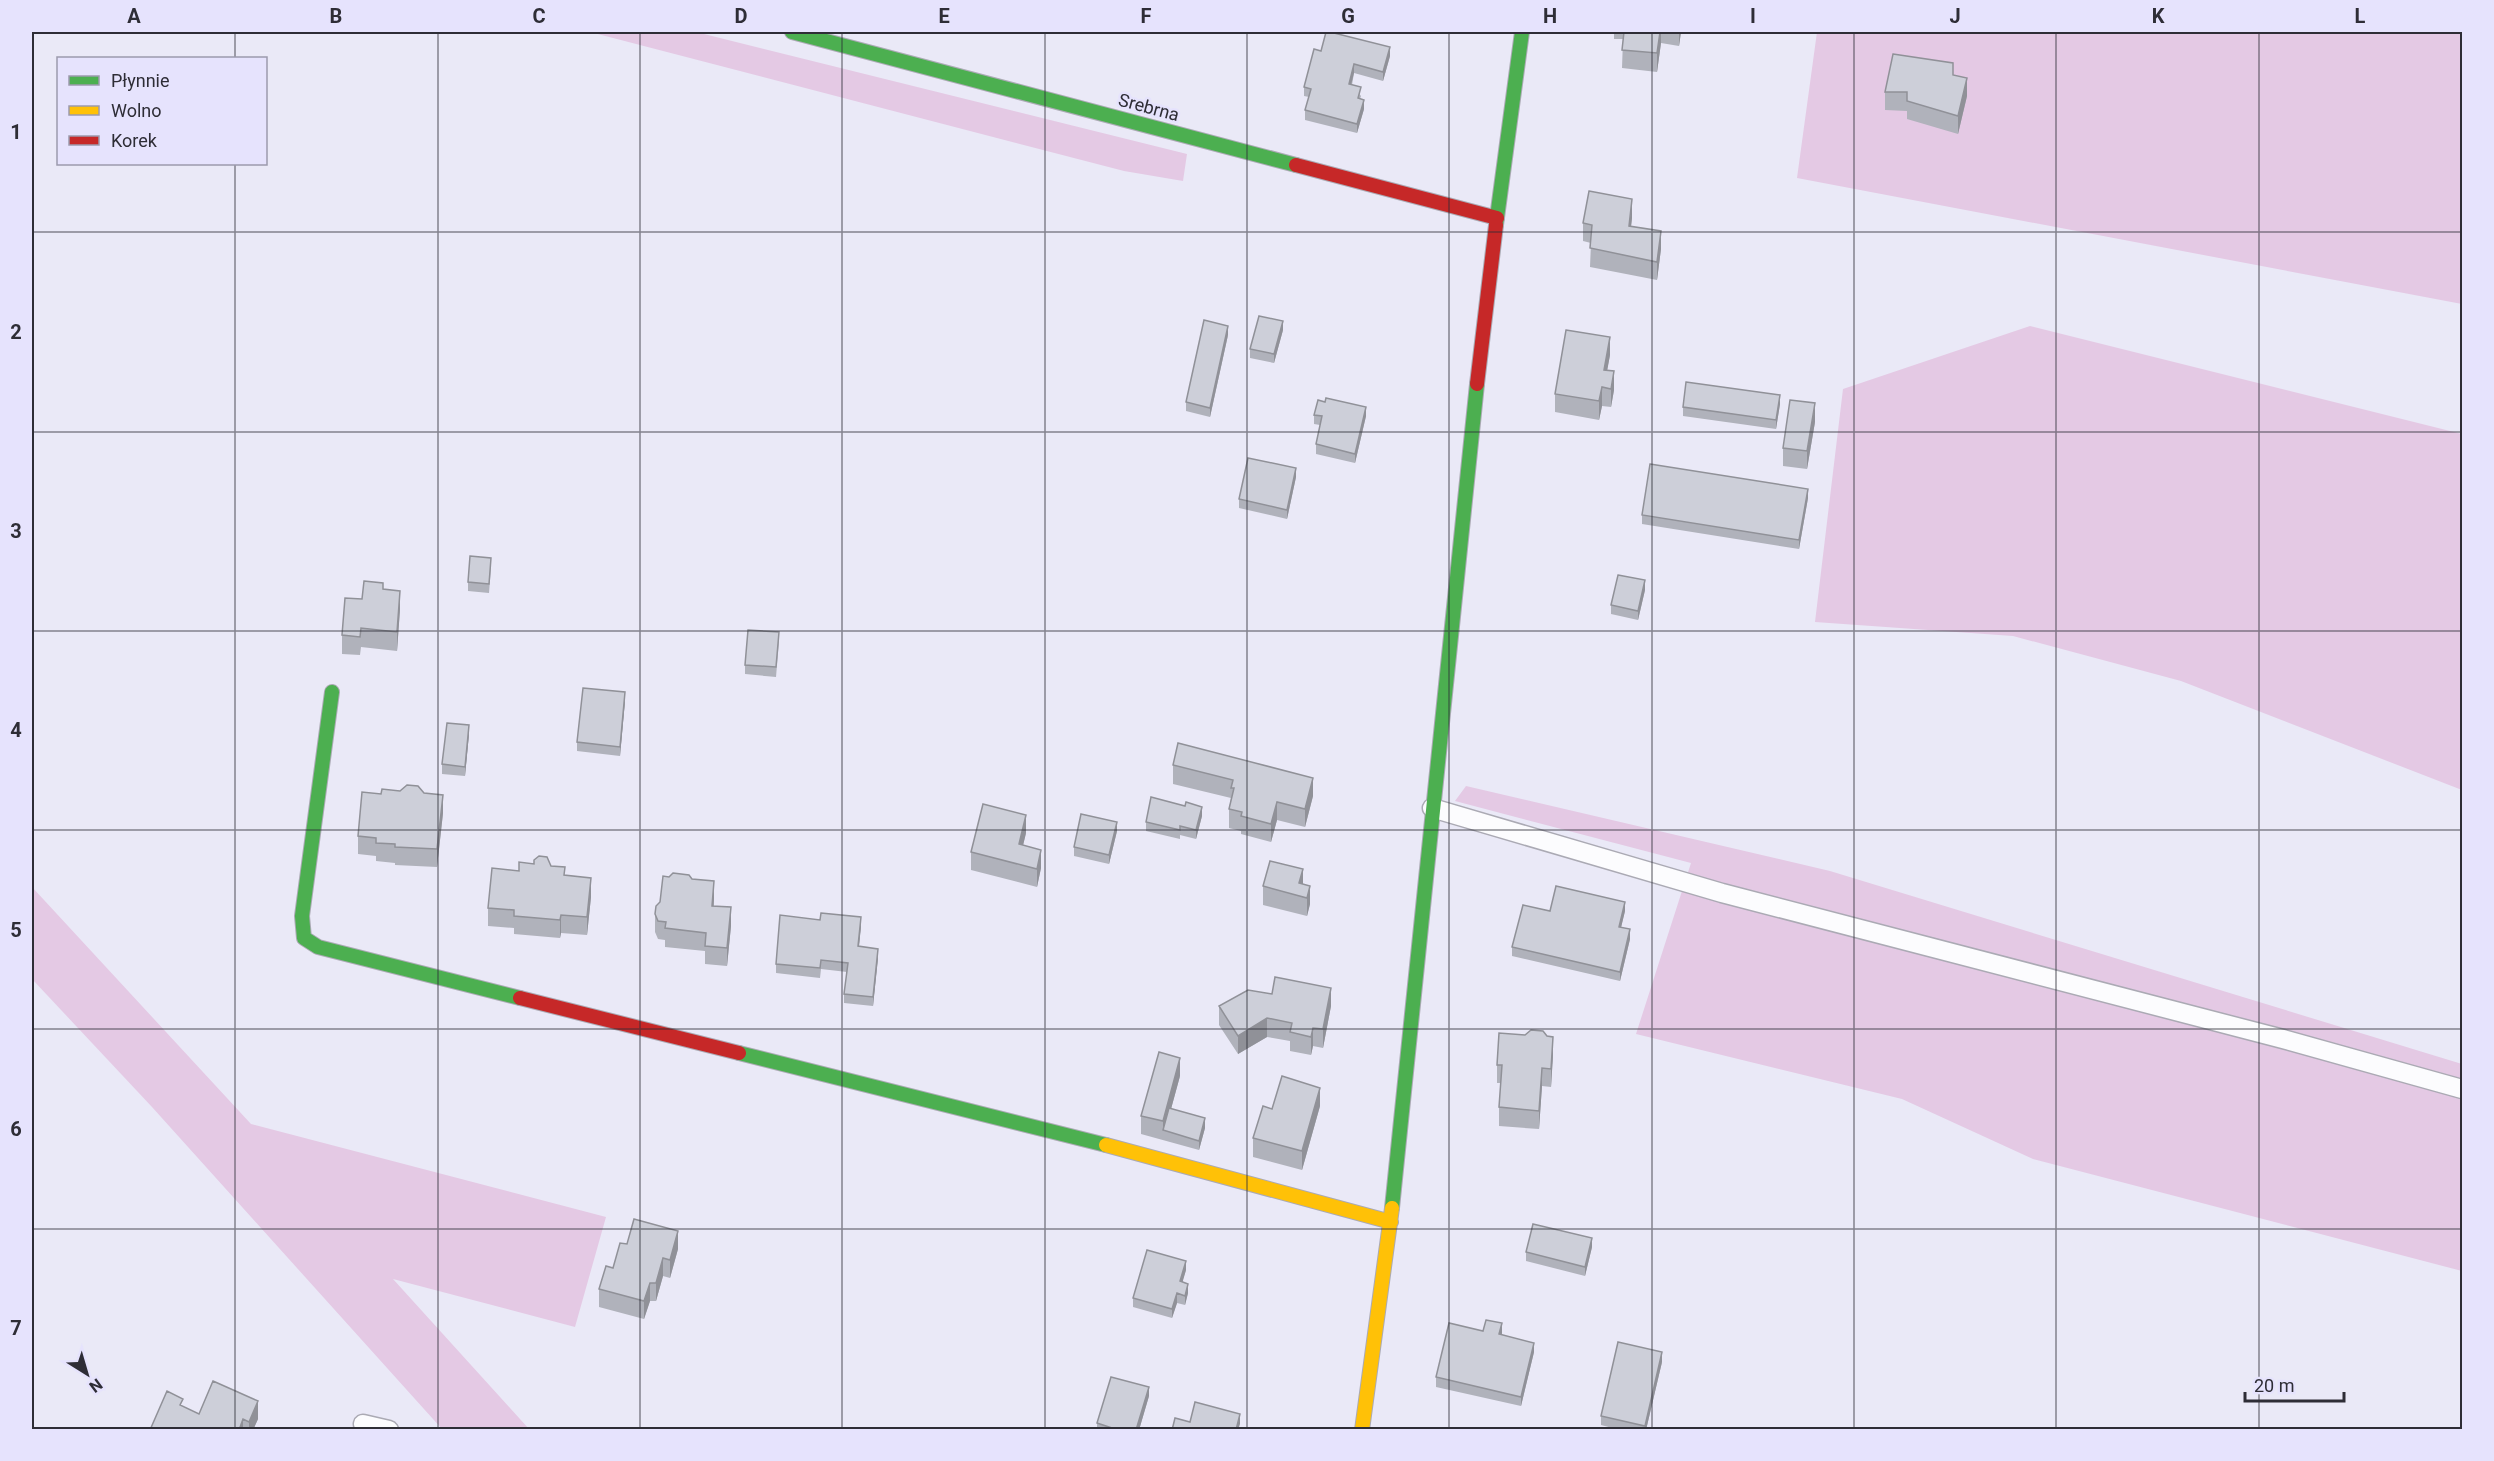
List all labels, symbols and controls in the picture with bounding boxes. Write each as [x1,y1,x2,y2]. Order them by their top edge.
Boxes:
text: A [127,4,141,28]
text: B [330,4,342,28]
text: C [532,4,546,28]
text: D [735,4,748,28]
text: E [938,4,950,28]
text: F [1141,4,1152,28]
text: G [1341,4,1355,28]
text: H [1543,4,1557,28]
text: I [1750,4,1756,28]
text: J [1949,4,1961,28]
text: K [2152,4,2165,28]
text: L [2355,4,2366,28]
legend [57,57,267,165]
text: Płynnie [111,70,170,91]
street label: Srebrna [1116,89,1182,125]
text: Wolno [111,100,162,121]
text: 1 [10,120,22,144]
text: Korek [111,130,158,151]
text: 2 [10,320,22,344]
text: 3 [10,519,22,543]
text: 4 [10,718,22,742]
text: 5 [10,918,22,942]
text: 6 [10,1117,22,1141]
text: 7 [10,1316,22,1340]
north arrow [57,1344,117,1404]
scale bar [2245,1365,2344,1403]
text: N [85,1375,106,1397]
text: 20 m [2254,1375,2294,1396]

